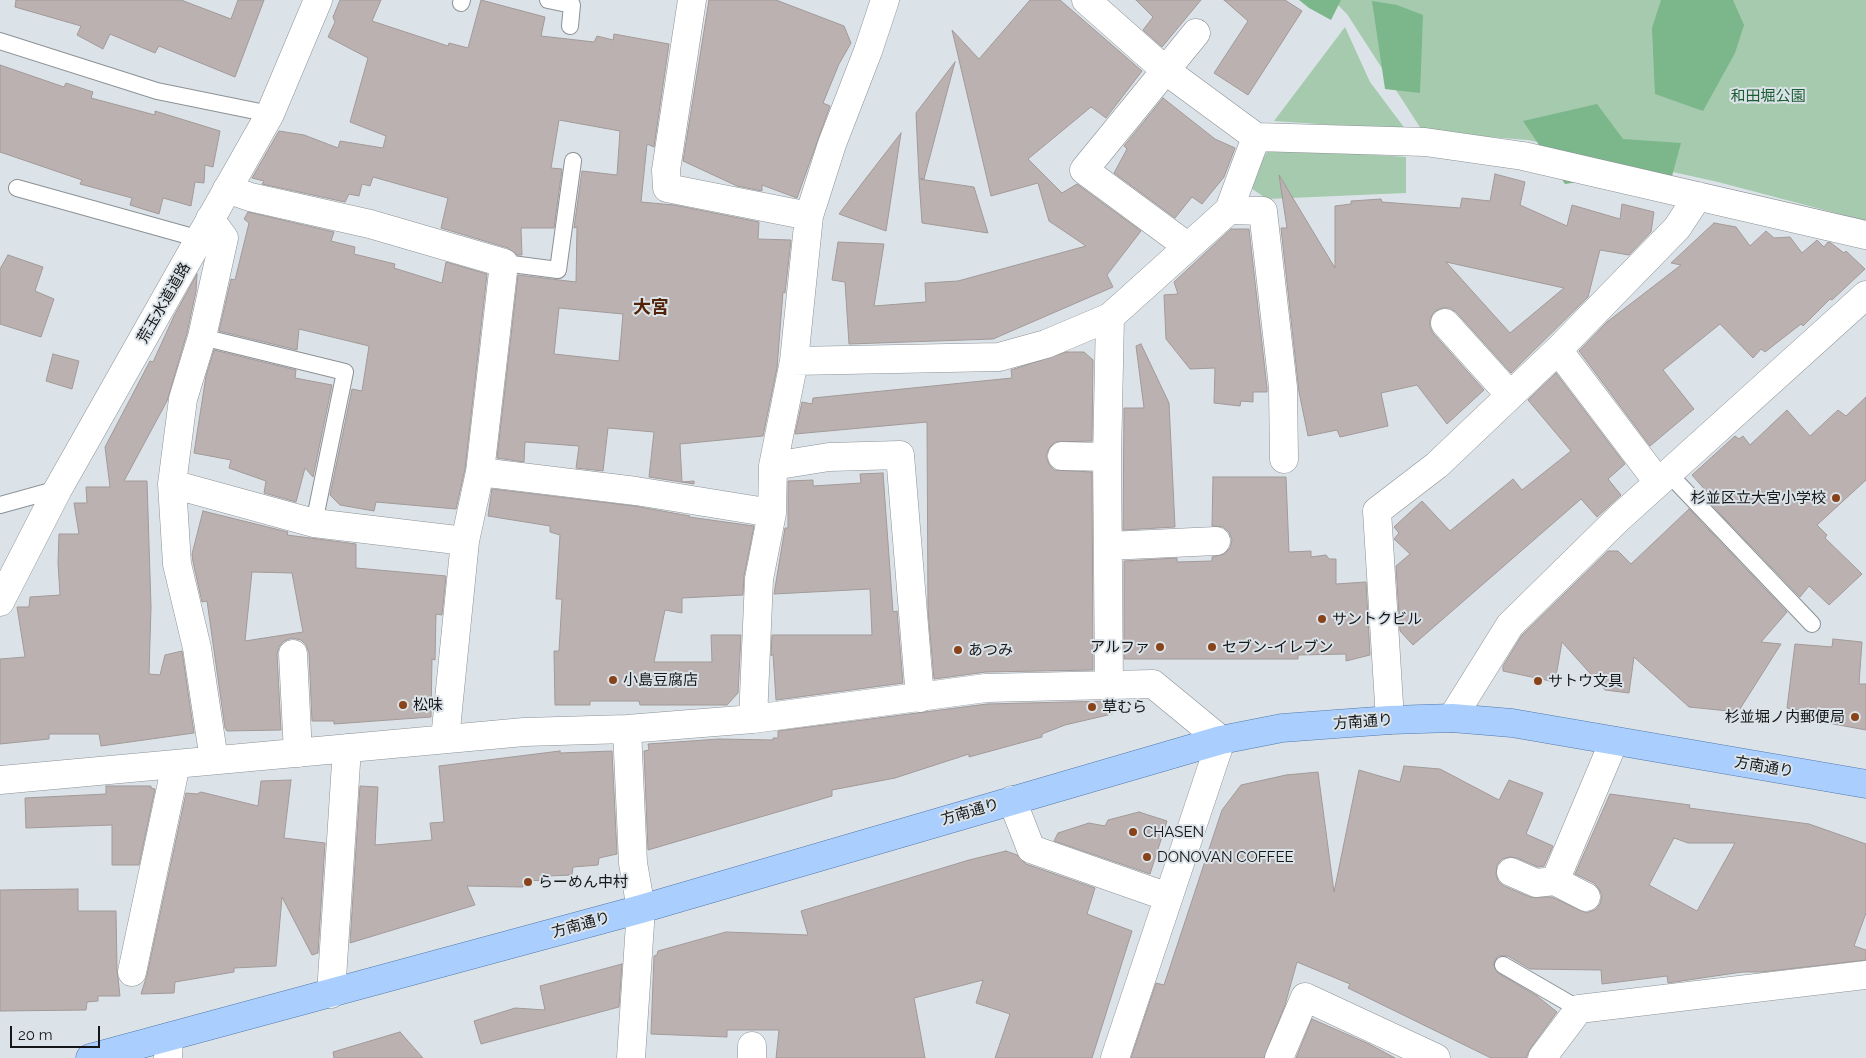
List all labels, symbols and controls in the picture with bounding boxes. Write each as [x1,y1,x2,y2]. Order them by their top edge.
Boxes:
park label: 和田堀公園 [1731,87,1805,105]
street label: 荒玉水道道路 [134,260,194,346]
district label: 大宮 [633,297,669,319]
place label: 杉並区立大宮小学校 [1691,489,1826,507]
marker: 杉並区立大宮小学校 [1830,492,1842,504]
place label: サントクビル [1332,610,1422,628]
marker: サントクビル [1316,613,1328,625]
place label: アルファ [1090,638,1150,656]
place label: セブン-イレブン [1222,638,1333,656]
place label: あつみ [968,641,1013,659]
marker: アルファ [1154,641,1166,653]
marker: セブン-イレブン [1206,641,1218,653]
marker: あつみ [952,644,964,656]
place label: 小島豆腐店 [623,671,698,689]
place label: サトウ文具 [1548,672,1623,690]
marker: 小島豆腐店 [607,674,619,686]
marker: サトウ文具 [1532,675,1544,687]
place label: 松味 [413,696,443,714]
place label: 草むら [1102,698,1147,716]
marker: 松味 [397,699,409,711]
marker: 草むら [1086,701,1098,713]
place label: 杉並堀ノ内郵便局 [1725,708,1845,726]
street label: 方南通り [1332,711,1394,733]
marker: 杉並堀ノ内郵便局 [1849,711,1861,723]
street label: 方南通り [1733,753,1795,781]
street label: 方南通り [939,795,1001,829]
place label: CHASEN [1143,823,1204,841]
marker: CHASEN [1127,826,1139,838]
place label: DONOVAN COFFEE [1157,848,1294,866]
marker: DONOVAN COFFEE [1141,851,1153,863]
place label: らーめん中村 [538,873,628,891]
marker: らーめん中村 [522,876,534,888]
street label: 方南通り [550,909,612,941]
scale bar [12,1016,102,1048]
text: 20 m [18,1026,53,1044]

